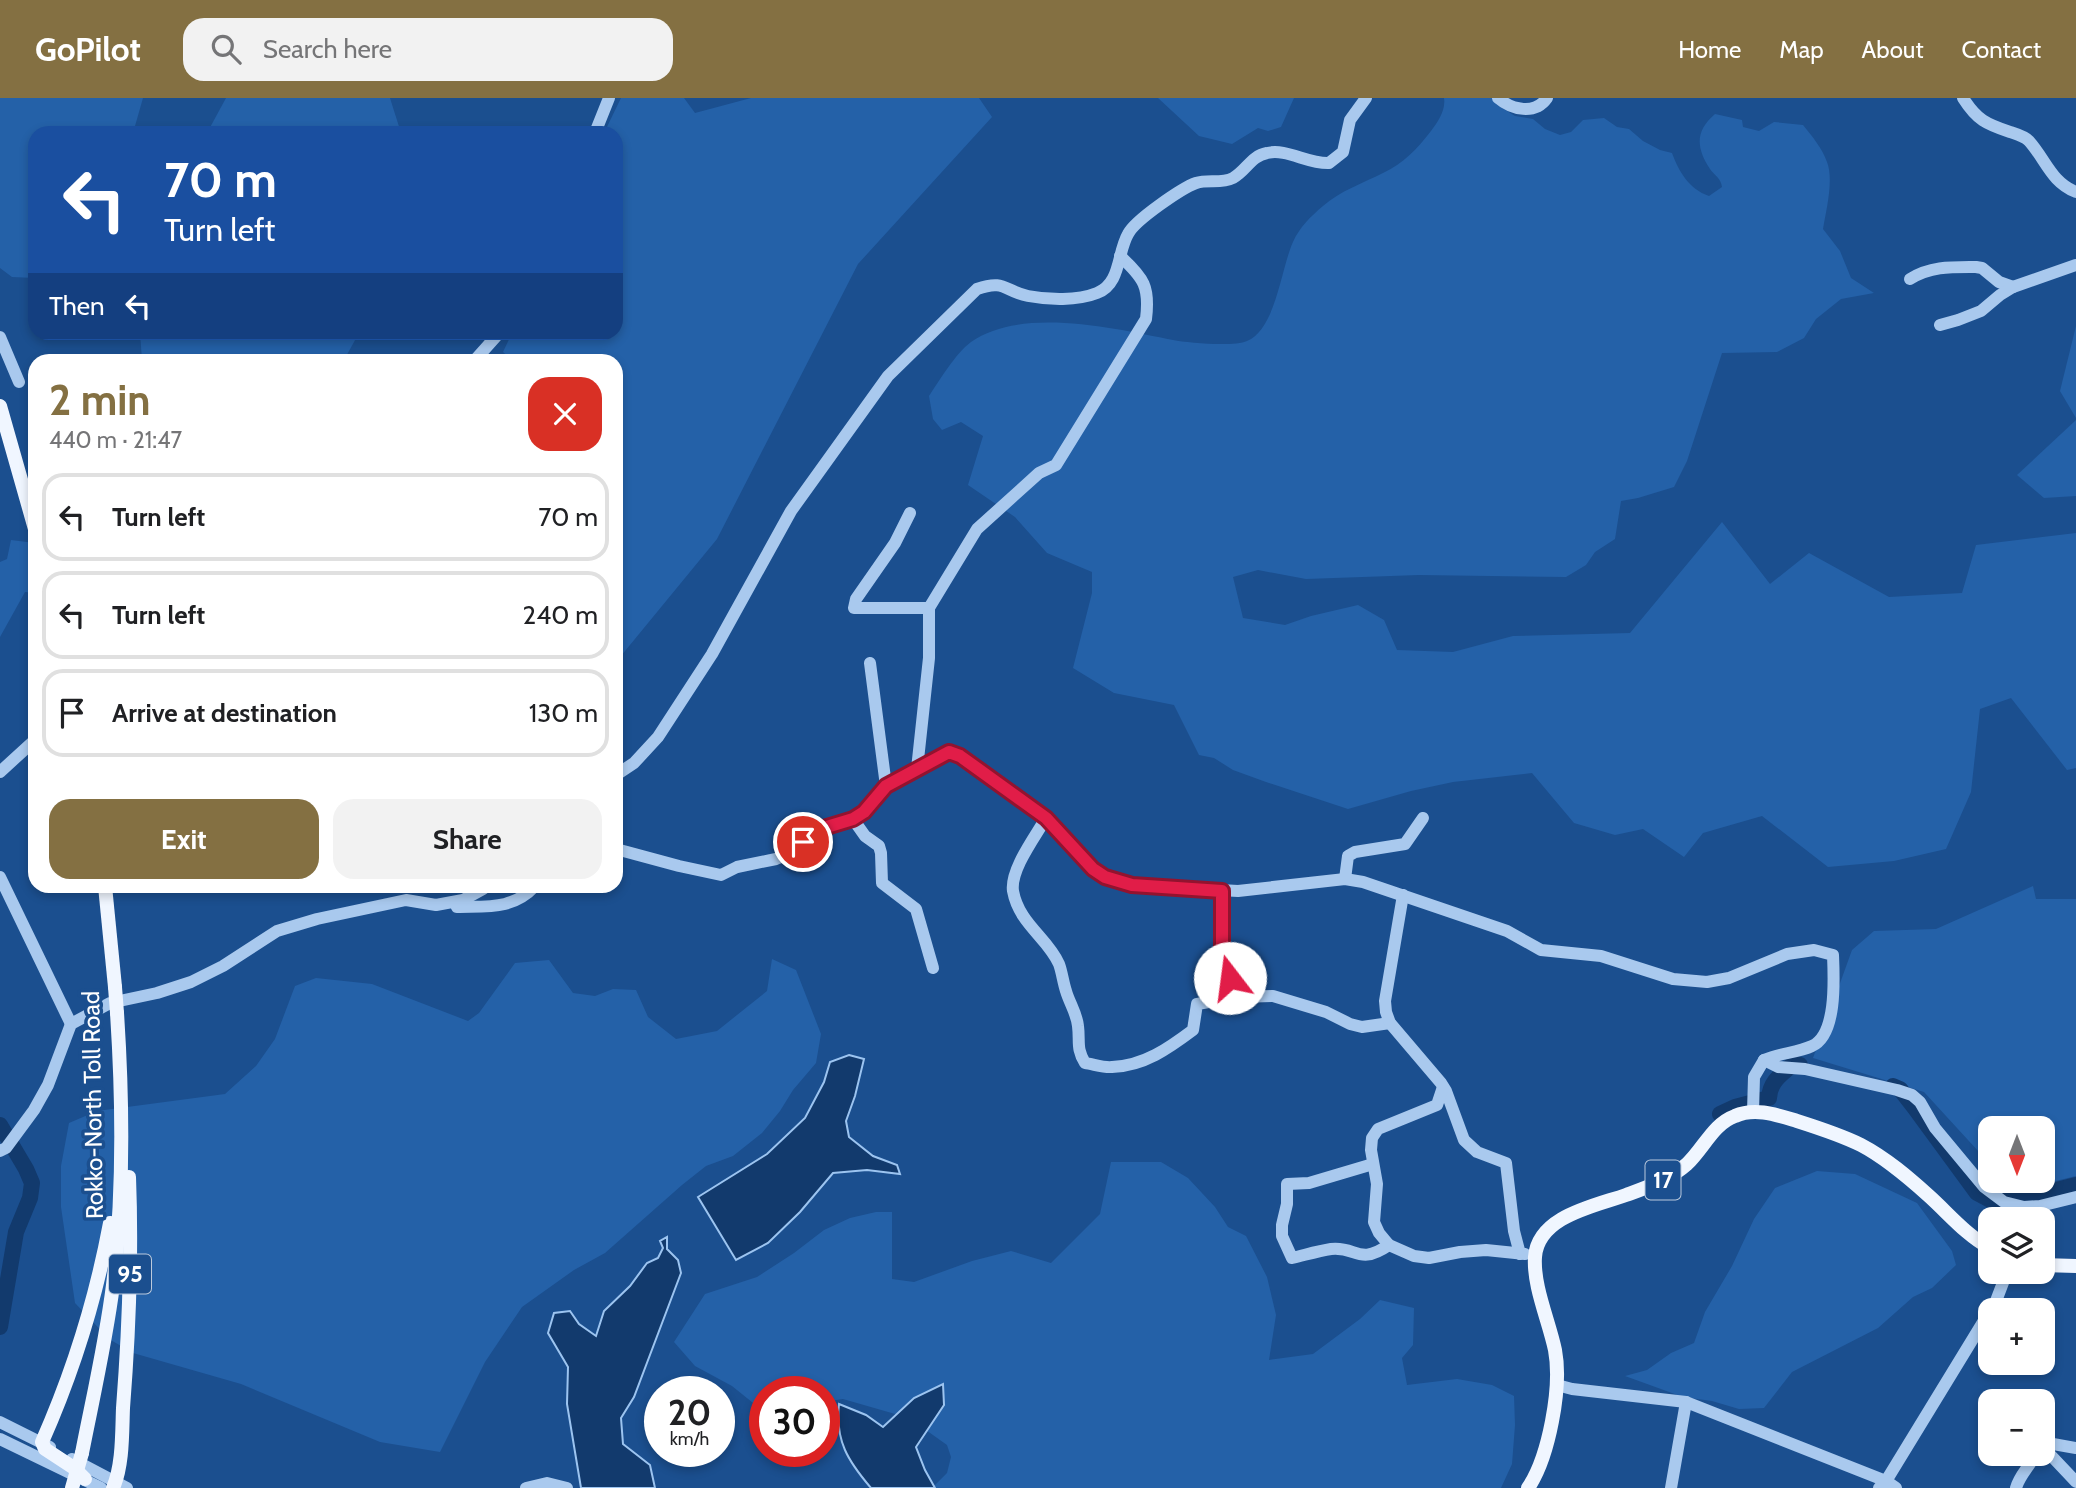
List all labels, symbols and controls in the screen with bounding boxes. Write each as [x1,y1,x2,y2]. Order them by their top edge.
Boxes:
search box [183,18,673,81]
text: GoPilot [35,29,141,69]
icon: search [207,30,245,68]
text: Search here [263,33,392,65]
text: Home [1678,35,1741,64]
text: Map [1779,35,1824,64]
text: About [1862,35,1924,64]
text: Contact [1962,35,2041,64]
text: 70 m [164,150,277,209]
icon: left [49,154,140,245]
text: Turn left [164,210,275,249]
icon: left [119,287,157,325]
text: Then [49,290,105,322]
text: 2 min [49,374,150,426]
button: close [528,377,602,451]
text: 440 m · 21:47 [49,426,182,454]
icon: left [53,498,91,536]
text: Turn left [112,501,205,533]
text: 70 m [538,501,598,533]
icon: left [53,596,91,634]
text: Turn left [112,599,205,631]
text: 240 m [523,599,598,631]
icon: arrive [53,694,91,732]
text: Arrive at destination [112,697,337,729]
text: 130 m [529,697,598,729]
button: Exit [49,799,319,879]
button: Share [333,799,602,879]
pin [773,812,833,872]
icon: arrive [784,823,822,861]
position arrow [1193,941,1267,1015]
street label: Rokko-North Toll Road [76,991,109,1219]
north arrow [1978,1116,2054,1194]
map controls [1978,1116,2055,1466]
road number: 17 [1646,1161,1680,1200]
button: layers [1978,1207,2055,1284]
road number: 95 [109,1254,151,1294]
button: + [1978,1298,2055,1375]
speed limit sign: 30 [749,1376,840,1467]
button: − [1978,1389,2055,1466]
text: 20 [668,1391,711,1434]
text: km/h [670,1428,709,1450]

